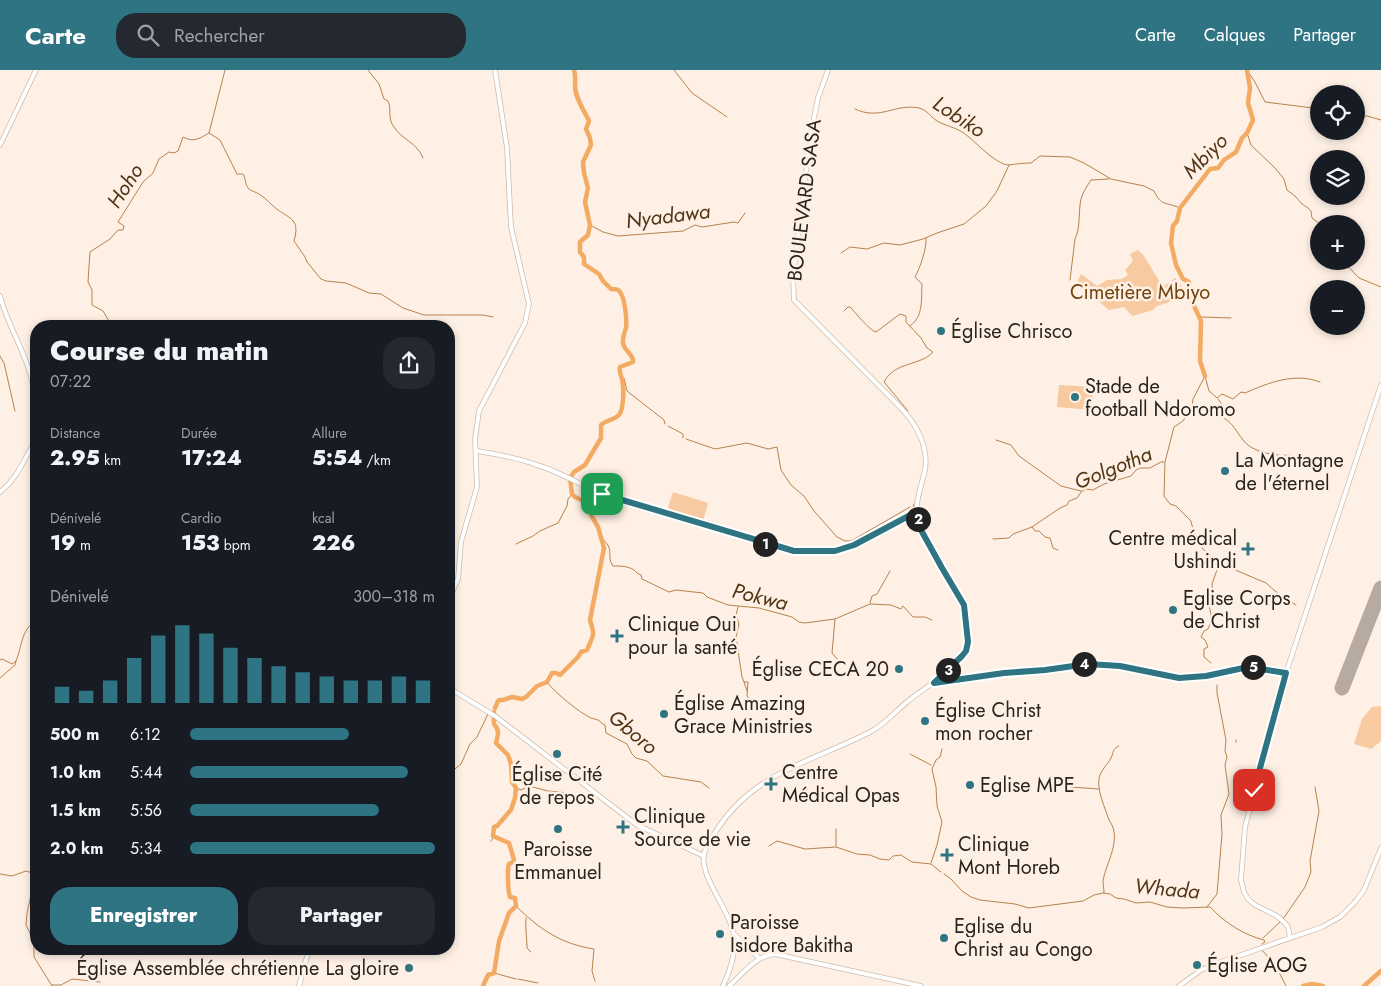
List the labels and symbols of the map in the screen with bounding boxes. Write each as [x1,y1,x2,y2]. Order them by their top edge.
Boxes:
water label: Lobiko [927,89,991,145]
street label: BOULEVARD SASA [780,117,829,283]
water label: Mbiyo [1176,127,1234,185]
water label: Hoho [99,158,151,214]
water label: Nyadawa [624,196,712,236]
park label: Cimetière Mbiyo [1070,278,1210,307]
place label: Église Chrisco [951,317,1072,346]
marker: Église Chrisco [935,325,947,337]
place label: Stade de football Ndoromo [1085,372,1235,424]
marker: Stade de football Ndoromo [1069,391,1081,403]
water label: Golgotha [1070,439,1157,497]
place label: La Montagne de l'éternel [1235,446,1344,498]
marker: La Montagne de l'éternel [1219,465,1231,477]
pin [581,473,623,515]
pin: 2 [906,506,930,532]
place label: Centre médical Ushindi [1109,524,1237,576]
pin: 1 [752,532,778,556]
marker: Centre médical Ushindi [1241,542,1255,556]
water label: Pokwa [729,576,791,618]
place label: Eglise Corps de Christ [1183,584,1291,636]
marker: Eglise Corps de Christ [1167,604,1179,616]
place label: Clinique Oui pour la santé [628,610,737,662]
marker: Clinique Oui pour la santé [610,629,624,643]
pin: 4 [1072,652,1096,676]
pin: 5 [1240,654,1266,680]
place label: Église CECA 20 [752,655,889,684]
pin: 3 [936,658,960,682]
marker: Église CECA 20 [893,663,905,675]
place label: Église Amazing Grace Ministries [674,689,812,741]
place label: Église Christ mon rocher [935,696,1041,748]
water label: Gboro [602,702,664,762]
marker: Église Amazing Grace Ministries [658,708,670,720]
marker: Église Christ mon rocher [919,715,931,727]
marker: Église Cité de repos [551,748,563,760]
place label: Centre Médical Opas [782,758,900,810]
place label: Église Cité de repos [512,760,602,812]
pin [1233,769,1275,811]
place label: Eglise MPE [980,771,1075,800]
marker: Centre Médical Opas [764,777,778,791]
marker: Eglise MPE [964,779,976,791]
place label: Clinique Source de vie [634,802,751,854]
marker: Clinique Source de vie [616,820,630,834]
marker: Paroisse Emmanuel [552,823,564,835]
place label: Clinique Mont Horeb [958,830,1060,882]
place label: Paroisse Emmanuel [514,835,602,887]
marker: Clinique Mont Horeb [940,848,954,862]
water label: Whada [1133,871,1201,907]
place label: Paroisse Isidore Bakitha [730,908,853,960]
place label: Eglise du Christ au Congo [954,912,1093,964]
marker: Paroisse Isidore Bakitha [714,928,726,940]
marker: Eglise du Christ au Congo [938,932,950,944]
place label: Église AOG [1207,951,1307,980]
place label: Église Assemblée chrétienne La gloire [77,954,399,983]
marker: Église AOG [1191,959,1203,971]
marker: Église Assemblée chrétienne La gloire [403,962,415,974]

